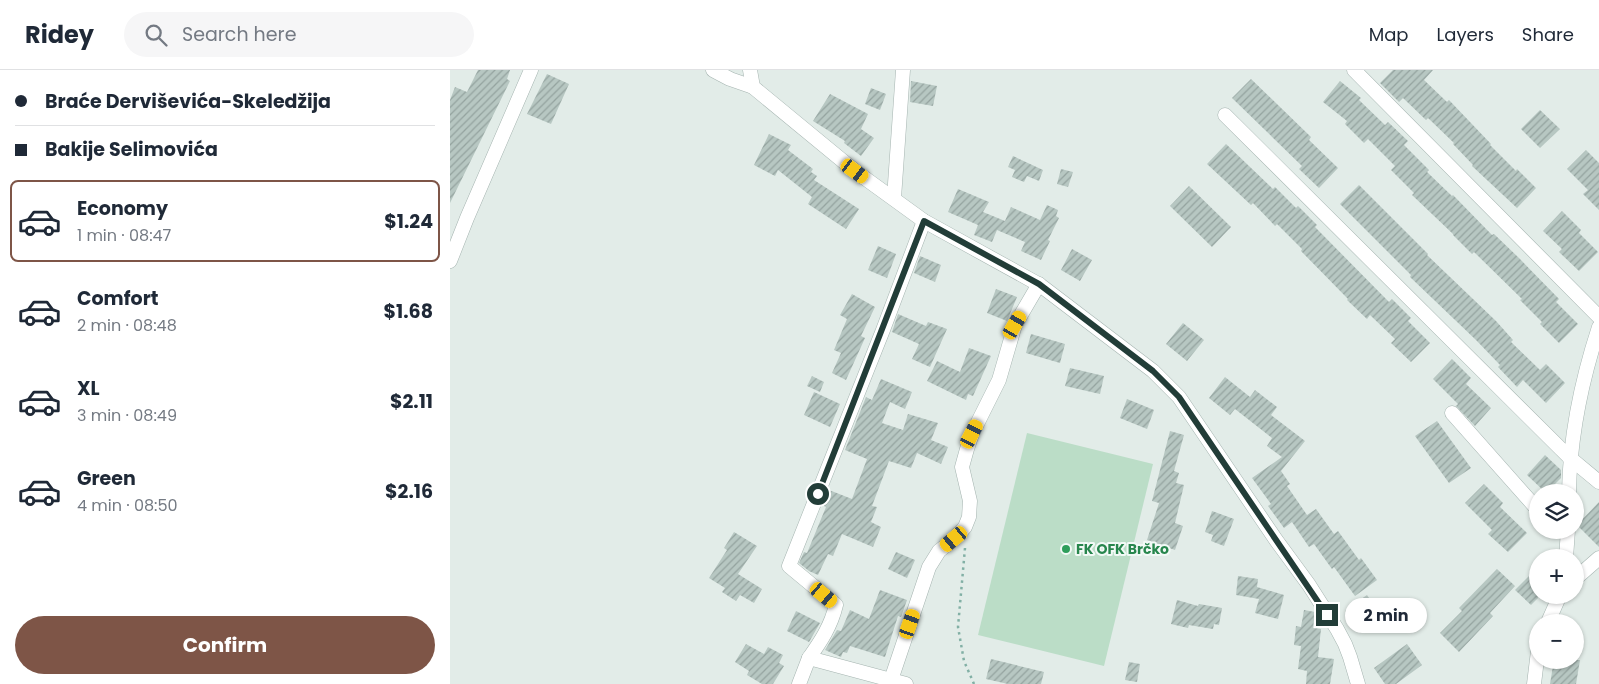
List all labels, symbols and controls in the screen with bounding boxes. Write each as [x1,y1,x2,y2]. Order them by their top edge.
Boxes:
search box [124,12,474,57]
text: Ridey [25,18,94,51]
icon: search [142,21,170,49]
text: Search here [182,21,296,48]
text: Map [1369,22,1409,47]
text: Layers [1437,22,1494,47]
text: Share [1522,22,1574,47]
text: Braće Derviševića-Skeledžija [45,88,331,115]
text: Bakije Selimovića [45,136,218,163]
car [838,156,871,186]
text: Economy [77,195,168,222]
icon: car [17,199,62,244]
text: $1.24 [384,208,433,235]
text: 1 min · 08:47 [77,224,171,247]
text: Comfort [77,285,159,312]
icon: car [17,289,62,334]
text: $1.68 [384,298,433,325]
car [1001,308,1028,342]
text: 2 min · 08:48 [77,314,177,337]
text: XL [77,375,100,402]
icon: car [17,379,62,424]
text: $2.11 [390,388,433,415]
text: 3 min · 08:49 [77,404,177,427]
car [958,417,985,451]
text: Green [77,465,136,492]
icon: car [17,469,62,514]
text: $2.16 [385,478,433,505]
route start [807,483,829,505]
map controls [1529,484,1584,669]
button: layers [1529,484,1584,539]
text: 4 min · 08:50 [77,494,178,517]
car [937,524,970,554]
place label: FK OFK Brčko [1076,539,1169,559]
marker: FK OFK Brčko [1060,543,1072,555]
button: + [1529,549,1584,604]
car [807,580,840,610]
callout: 2 min [1344,598,1427,632]
route end [1316,604,1338,626]
text: 2 min [1364,604,1408,627]
car [898,607,921,641]
button: − [1529,614,1584,669]
button: Confirm [15,616,435,674]

